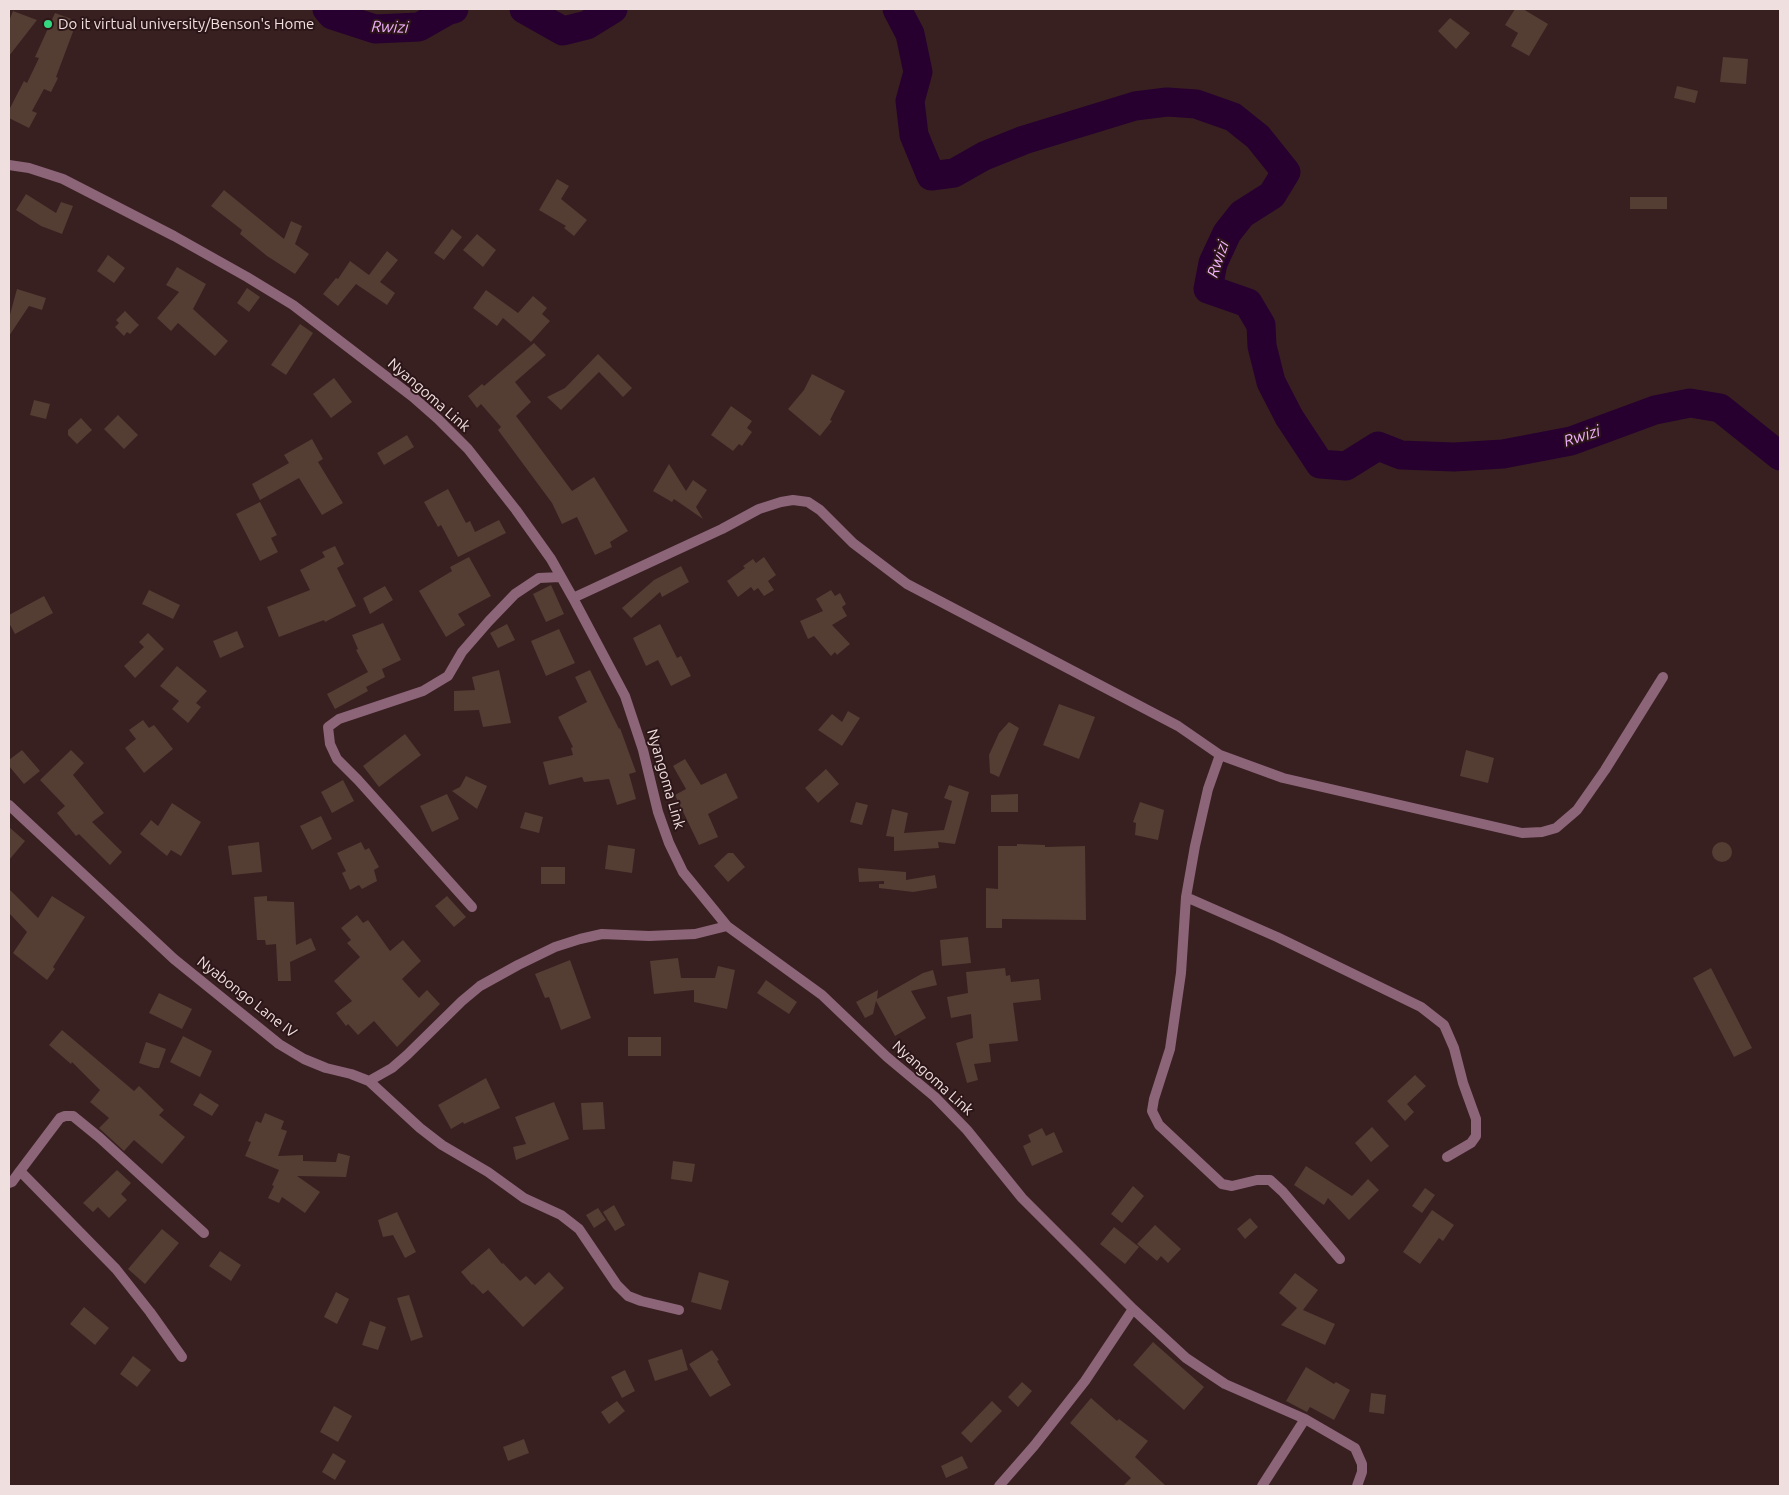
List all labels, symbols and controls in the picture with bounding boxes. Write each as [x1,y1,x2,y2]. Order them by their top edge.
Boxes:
place label: Do it virtual university/Benson's Home [58,15,314,33]
water label: Rwizi [371,17,409,37]
marker: Do it virtual university/Benson's Home [42,18,54,30]
water label: Rwizi [1203,238,1233,280]
street label: Nyangoma Link [384,354,474,436]
water label: Rwizi [1561,421,1603,451]
street label: Nyangoma Link [643,727,689,831]
street label: Nyabongo Lane IV [194,952,300,1042]
street label: Nyangoma Link [889,1037,977,1119]

